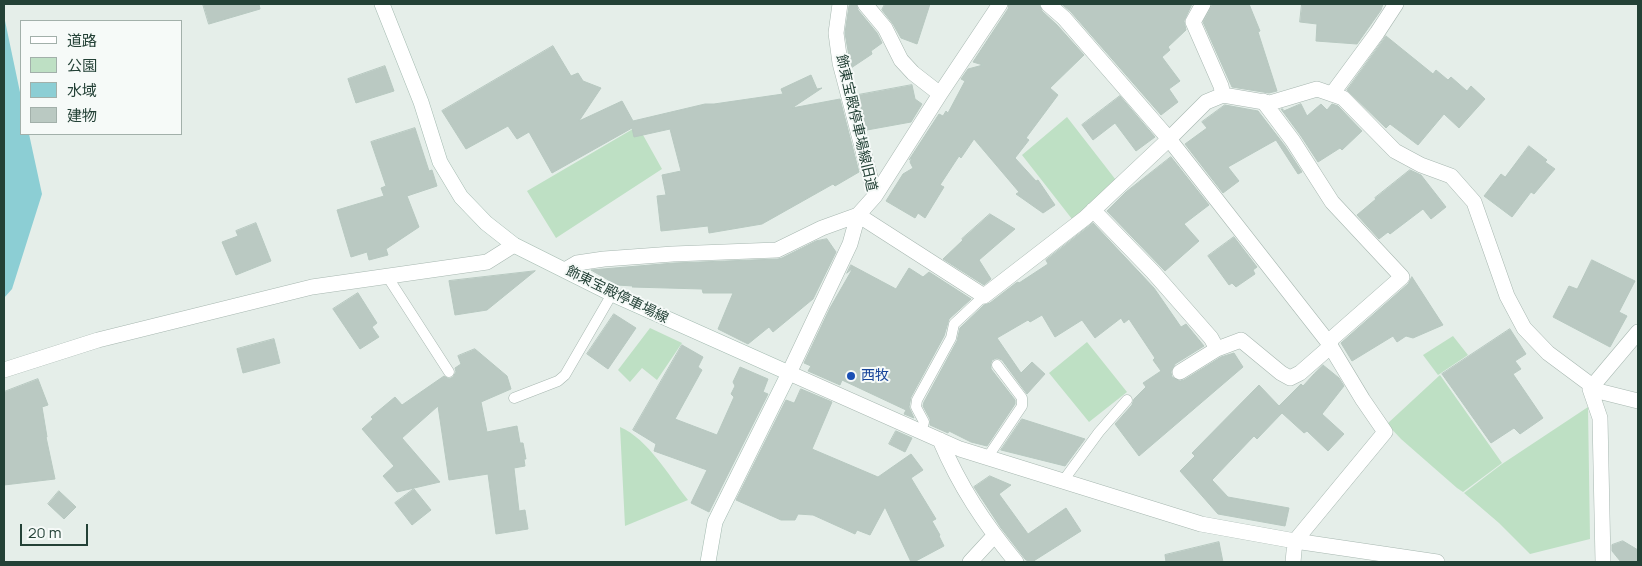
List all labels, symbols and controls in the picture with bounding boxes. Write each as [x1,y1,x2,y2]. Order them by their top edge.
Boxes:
legend [20,20,182,135]
text: 道路 [67,30,97,51]
street label: 飾東宝殿停車場線旧道 [832,53,880,193]
text: 公園 [67,55,97,76]
text: 水域 [67,80,97,101]
text: 建物 [67,105,97,126]
street label: 飾東宝殿停車場線 [563,263,671,327]
place label: 西牧 [861,368,889,384]
marker: 西牧 [845,370,857,382]
scale bar [22,514,90,546]
text: 20 m [28,522,61,543]

